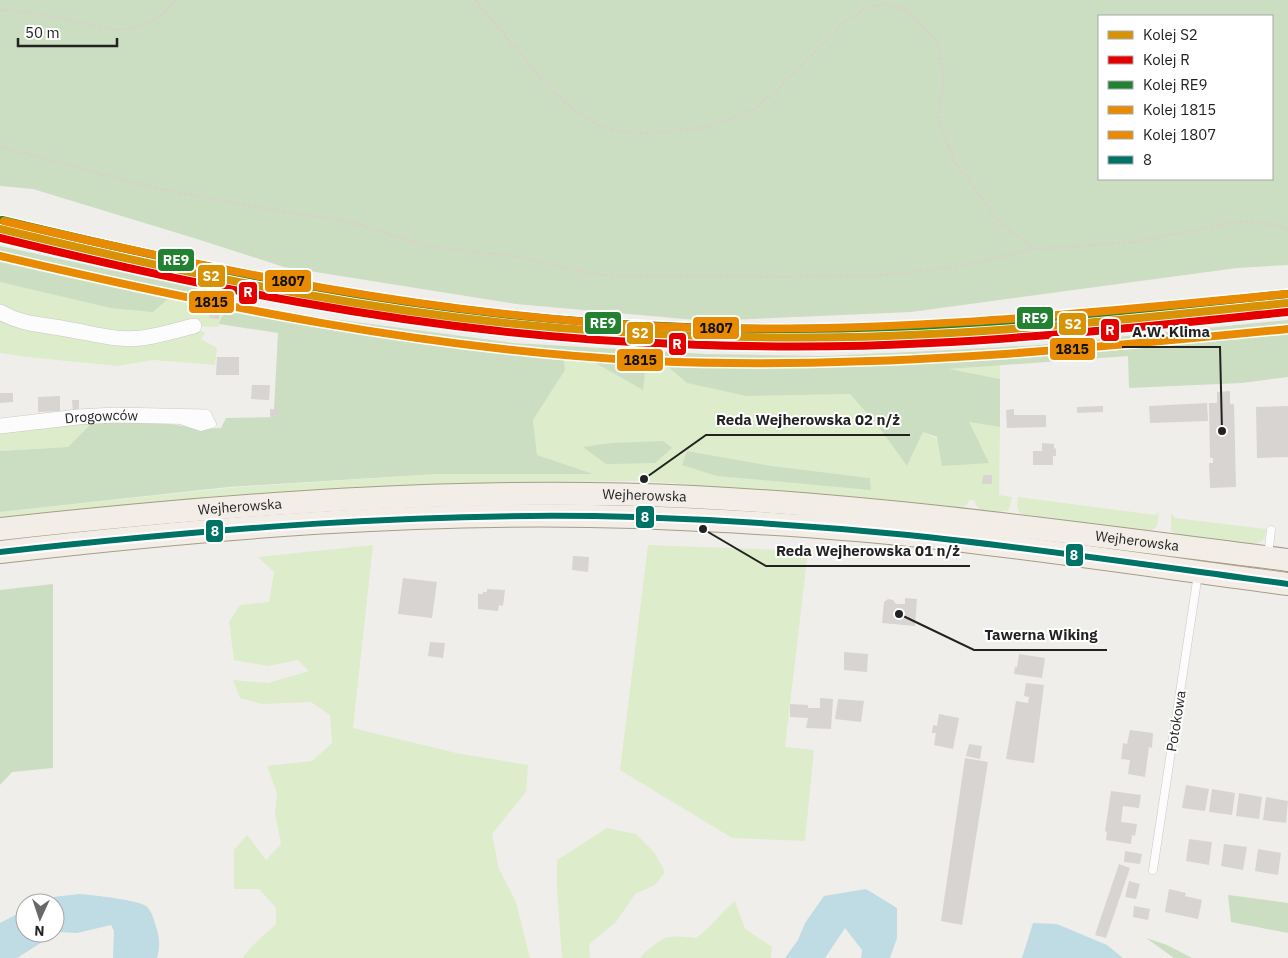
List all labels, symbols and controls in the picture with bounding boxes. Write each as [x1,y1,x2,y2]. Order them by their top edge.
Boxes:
scale bar [18,15,116,47]
legend [1098,15,1273,180]
text: 50 m [25,23,60,42]
text: Kolej S2 [1143,25,1198,44]
text: Kolej R [1143,50,1190,69]
text: Kolej RE9 [1143,75,1208,94]
text: Kolej 1815 [1143,100,1216,119]
text: Kolej 1807 [1143,125,1216,144]
text: 8 [1143,150,1152,169]
line badge: RE9 [157,248,195,272]
text: RE9 [163,251,189,269]
line badge: S2 [197,264,226,288]
text: S2 [202,267,220,285]
line badge: 1807 [264,269,312,293]
text: 1807 [271,272,305,290]
line badge: R [238,281,258,305]
text: R [243,283,253,301]
line badge: 1815 [188,290,235,314]
text: 1815 [194,293,228,311]
line badge: RE9 [1016,306,1054,330]
text: RE9 [1022,309,1048,327]
line badge: RE9 [584,311,622,335]
line badge: S2 [1058,312,1087,336]
text: RE9 [590,314,616,332]
text: S2 [1064,315,1082,333]
line badge: 1807 [692,316,740,340]
callout: A.W. Klima [1122,317,1220,347]
line badge: R [1100,318,1120,342]
text: 1807 [699,319,733,337]
line badge: S2 [626,321,654,345]
text: R [1105,321,1115,339]
text: A.W. Klima [1132,322,1210,341]
text: S2 [631,324,649,342]
line badge: R [668,332,687,356]
text: R [672,335,682,353]
line badge: 1815 [1049,337,1096,361]
text: 1815 [1055,340,1089,358]
line badge: 1815 [616,348,664,372]
text: 1815 [623,351,657,369]
callout: Reda Wejherowska 02 n/ż [706,405,910,435]
street label: Drogowców [64,406,139,427]
text: Reda Wejherowska 02 n/ż [716,410,900,429]
street label: Wejherowska [602,485,688,506]
street label: Wejherowska [197,494,283,519]
line badge: 8 [635,505,655,529]
text: 8 [641,508,649,526]
line badge: 8 [205,519,224,543]
text: 8 [211,522,219,540]
street label: Wejherowska [1094,527,1181,555]
callout: Reda Wejherowska 01 n/ż [766,536,970,566]
text: Reda Wejherowska 01 n/ż [776,541,960,560]
line badge: 8 [1065,543,1084,567]
text: 8 [1070,546,1078,564]
callout: Tawerna Wiking [974,620,1107,650]
text: Tawerna Wiking [984,625,1098,644]
street label: Potokowa [1162,689,1190,753]
north arrow [15,893,65,943]
text: N [34,922,45,940]

